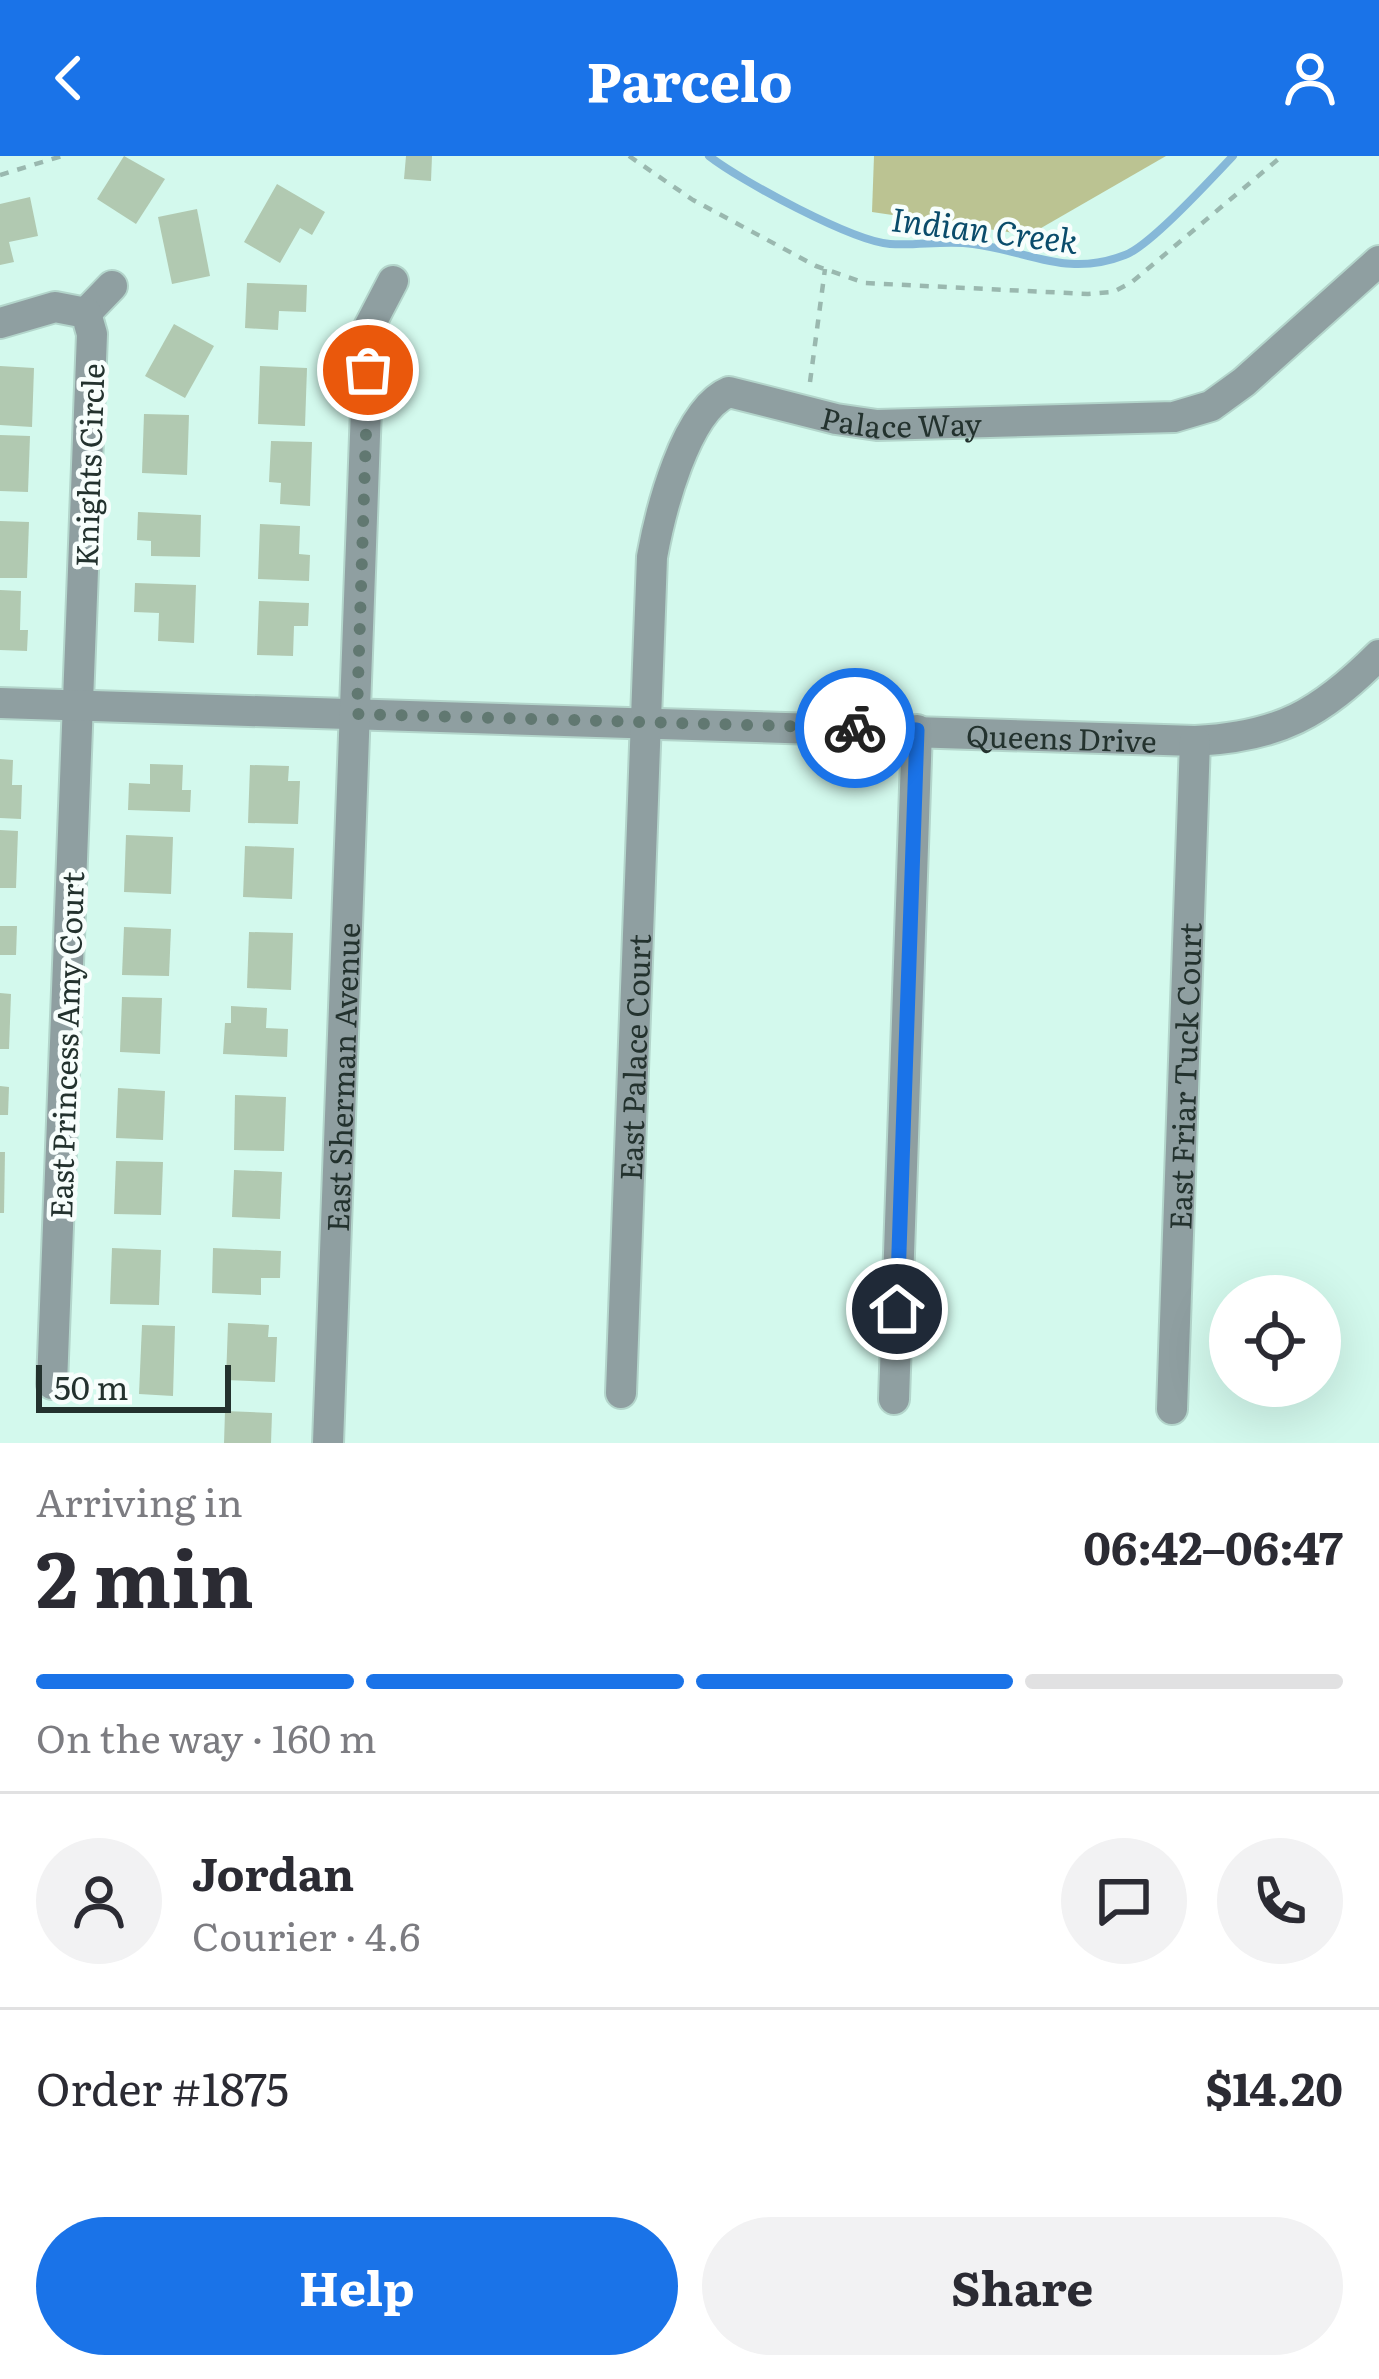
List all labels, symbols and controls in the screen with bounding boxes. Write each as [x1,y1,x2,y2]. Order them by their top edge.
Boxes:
text: Parcelo [586,38,793,119]
icon: back [36,45,102,111]
icon: person [1277,45,1343,111]
water label: Indian Creek [889,192,1081,264]
pin [317,319,419,421]
icon: bag [335,337,401,403]
street label: Knights Circle [62,362,114,568]
street label: Palace Way [816,394,983,448]
courier [795,668,915,788]
icon: bike [822,695,888,761]
street label: Queens Drive [965,712,1157,762]
street label: East Princess Amy Court [37,871,93,1219]
street label: East Sherman Avenue [314,922,369,1233]
street label: East Friar Tuck Court [1156,922,1211,1231]
street label: East Palace Court [607,933,660,1181]
pin [846,1258,948,1360]
map controls [1209,1275,1341,1407]
button: locate [1209,1275,1341,1407]
icon: home [864,1276,930,1342]
scale bar [36,1359,231,1412]
text: 50 m [54,1361,128,1410]
text: Arriving in [36,1471,243,1529]
text: 06:42–06:47 [1083,1512,1343,1579]
text: 2 min [36,1516,254,1632]
text: On the way · 160 m [36,1707,377,1765]
button: person [36,1838,162,1964]
text: Jordan [192,1838,354,1905]
button: chat [1061,1838,1187,1964]
button: phone [1217,1838,1343,1964]
text: Courier · 4.6 [192,1905,420,1963]
text: Order #1875 [36,2053,289,2120]
text: $14.20 [1205,2053,1343,2120]
button: Help [36,2217,678,2355]
button: Share [702,2217,1343,2355]

